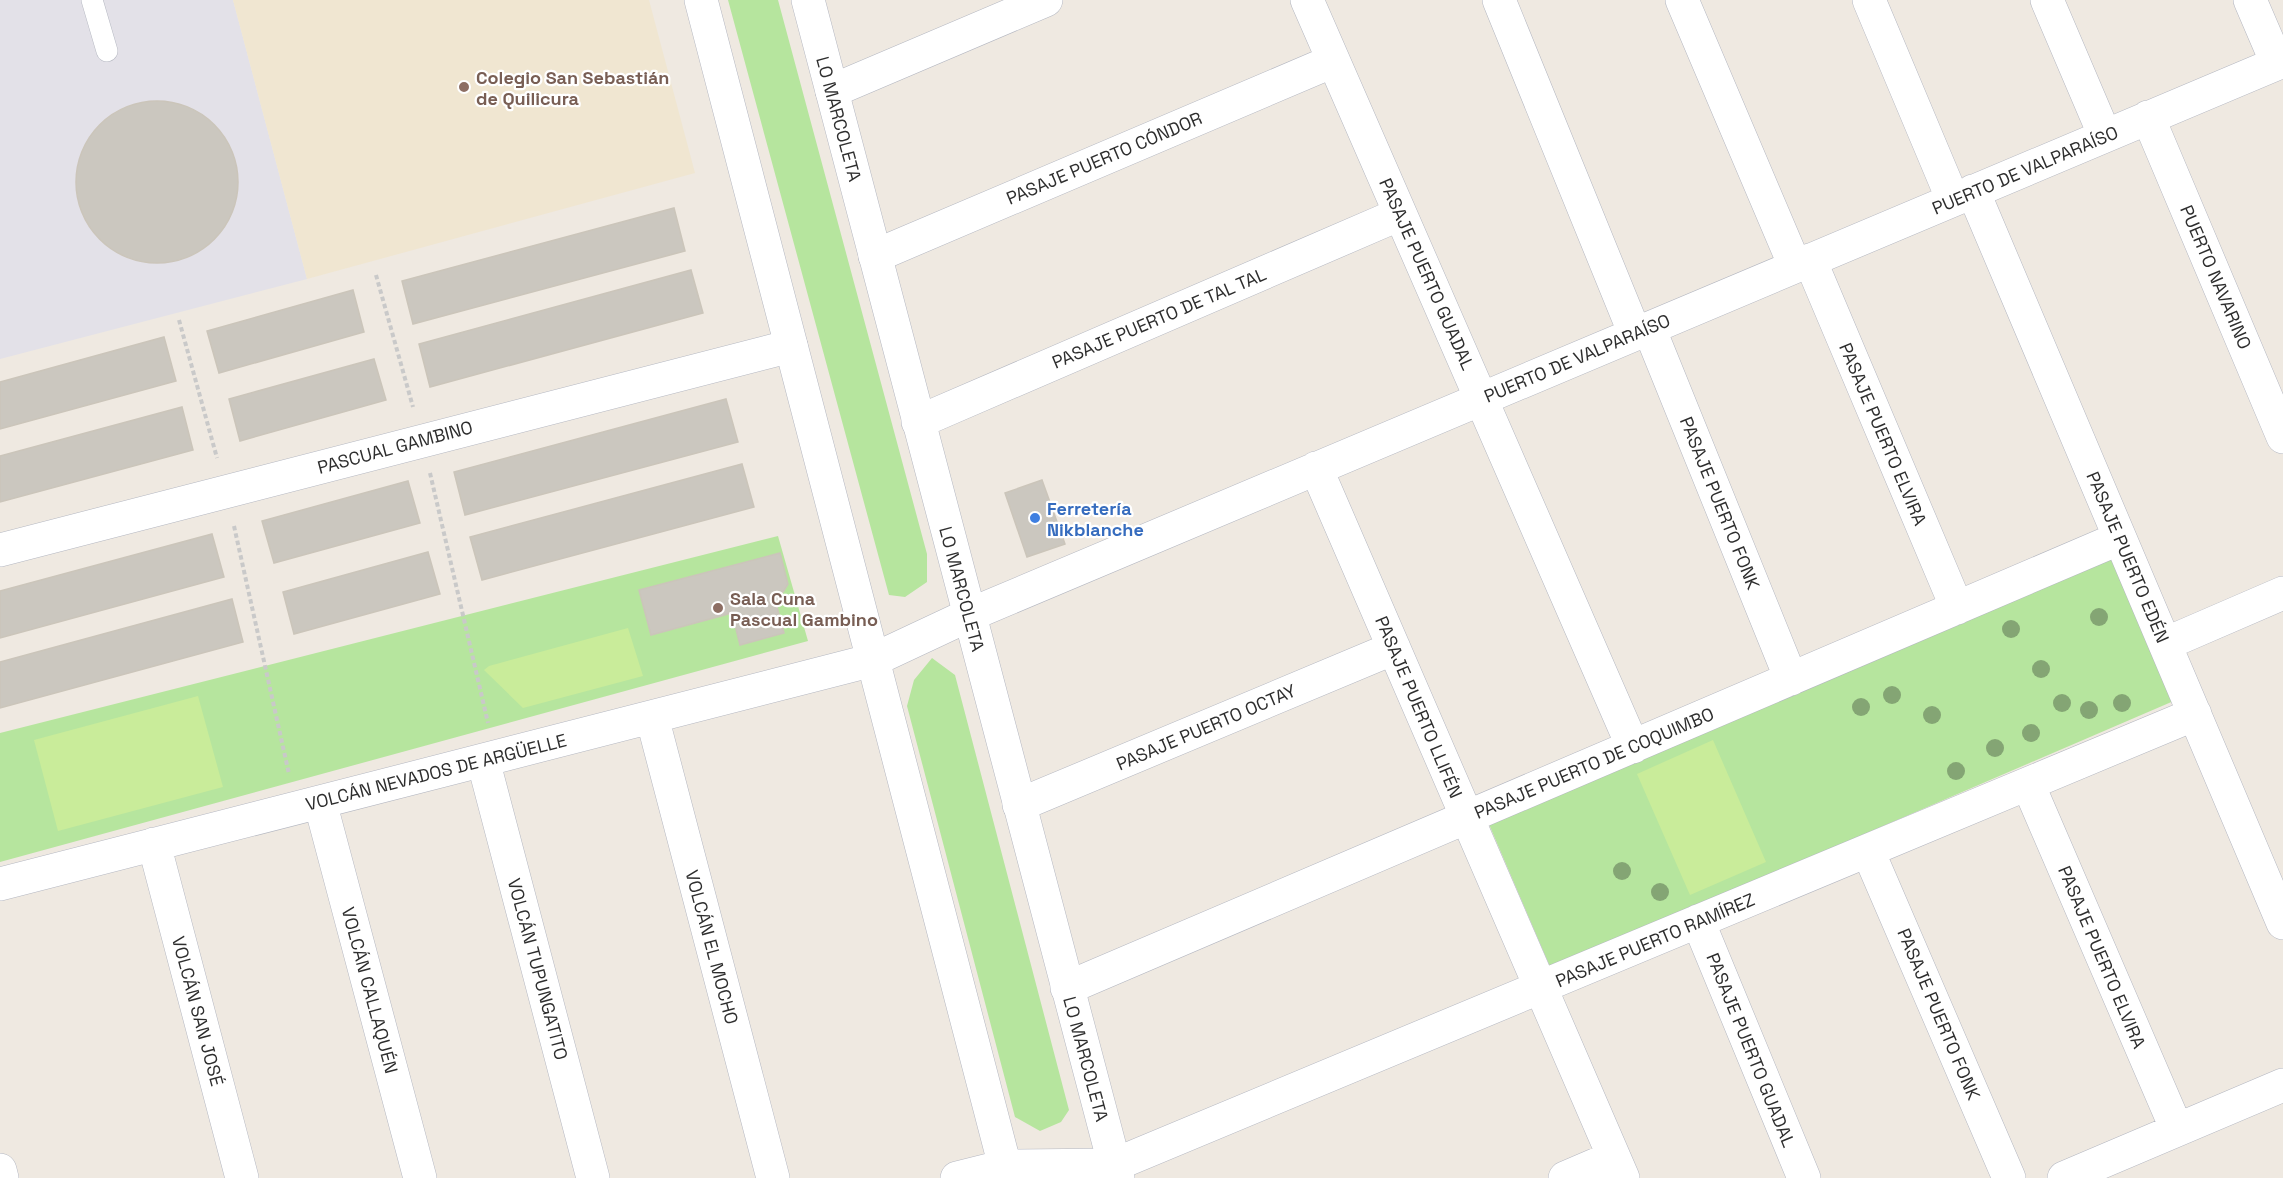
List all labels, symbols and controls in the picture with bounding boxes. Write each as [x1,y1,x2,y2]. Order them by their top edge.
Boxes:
street label: LO MARCOLETA [811,54,867,184]
place label: Colegio San Sebastián de Quilicura [476,66,669,110]
marker: Colegio San Sebastián de Quilicura [457,80,471,94]
street label: PASAJE PUERTO CÓNDOR [1003,106,1205,210]
street label: PUERTO DE VALPARAÍSO [1928,120,2122,220]
street label: PASAJE PUERTO GUADAL [1374,175,1480,374]
street label: PUERTO NAVARINO [2175,201,2257,353]
street label: PASAJE PUERTO DE TAL TAL [1048,262,1270,374]
street label: PUERTO DE VALPARAÍSO [1480,308,1674,408]
street label: PASAJE PUERTO ELVIRA [1834,339,1932,529]
street label: PASAJE PUERTO FONK [1675,413,1765,593]
street label: PASCUAL GAMBINO [315,415,475,479]
street label: PASAJE PUERTO EDÉN [2082,468,2174,646]
place label: Ferretería Nikblanche [1047,497,1144,541]
marker: Ferretería Nikblanche [1028,511,1042,525]
street label: LO MARCOLETA [934,524,990,654]
place label: Sala Cuna Pascual Gambino [730,587,878,631]
marker: Sala Cuna Pascual Gambino [711,601,725,615]
street label: PASAJE PUERTO LLIFÉN [1370,613,1468,801]
street label: PASAJE PUERTO OCTAY [1113,679,1299,775]
street label: PASAJE PUERTO DE COQUIMBO [1471,702,1717,824]
street label: VOLCÁN NEVADOS DE ARGÜELLE [303,728,569,816]
street label: PASAJE PUERTO ELVIRA [2053,862,2151,1052]
street label: VOLCÁN EL MOCHO [680,867,744,1027]
street label: VOLCÁN TUPUNGATITO [503,875,573,1063]
street label: PASAJE PUERTO RAMÍREZ [1552,888,1758,992]
street label: VOLCÁN CALLAQUÉN [337,904,403,1076]
street label: PASAJE PUERTO FONK [1892,925,1986,1103]
street label: VOLCÁN SAN JOSÉ [167,934,229,1088]
street label: PASAJE PUERTO GUADAL [1701,949,1801,1151]
street label: LO MARCOLETA [1058,994,1114,1124]

